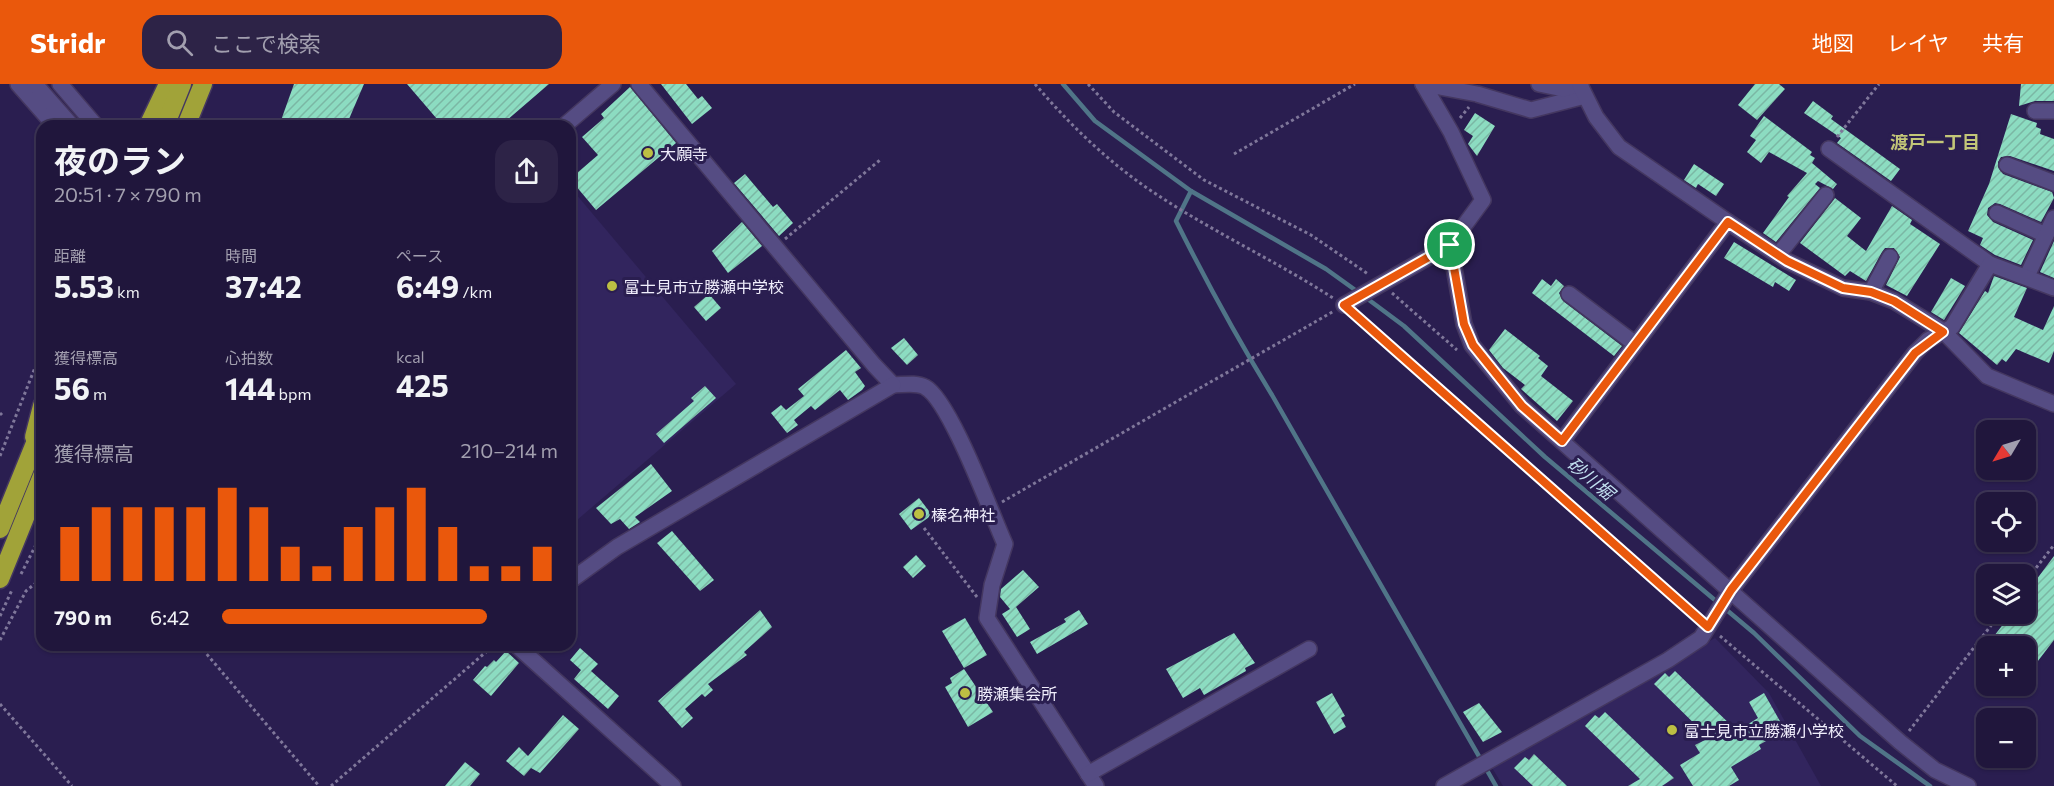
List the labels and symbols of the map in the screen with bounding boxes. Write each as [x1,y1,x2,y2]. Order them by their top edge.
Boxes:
district label: 渡戸一丁目 [1890,131,1980,153]
place label: 大願寺 [660,144,708,163]
marker: 大願寺 [641,146,655,160]
pin [1424,219,1475,270]
place label: 富士見市立勝瀬中学校 [624,277,784,296]
marker: 富士見市立勝瀬中学校 [605,279,619,293]
north arrow [1976,420,2036,480]
water label: 砂川堀 [1563,452,1621,506]
place label: 榛名神社 [931,505,995,524]
marker: 榛名神社 [912,507,926,521]
place label: 勝瀬集会所 [977,684,1057,703]
marker: 勝瀬集会所 [958,686,972,700]
place label: 富士見市立勝瀬小学校 [1684,721,1844,740]
marker: 富士見市立勝瀬小学校 [1665,723,1679,737]

